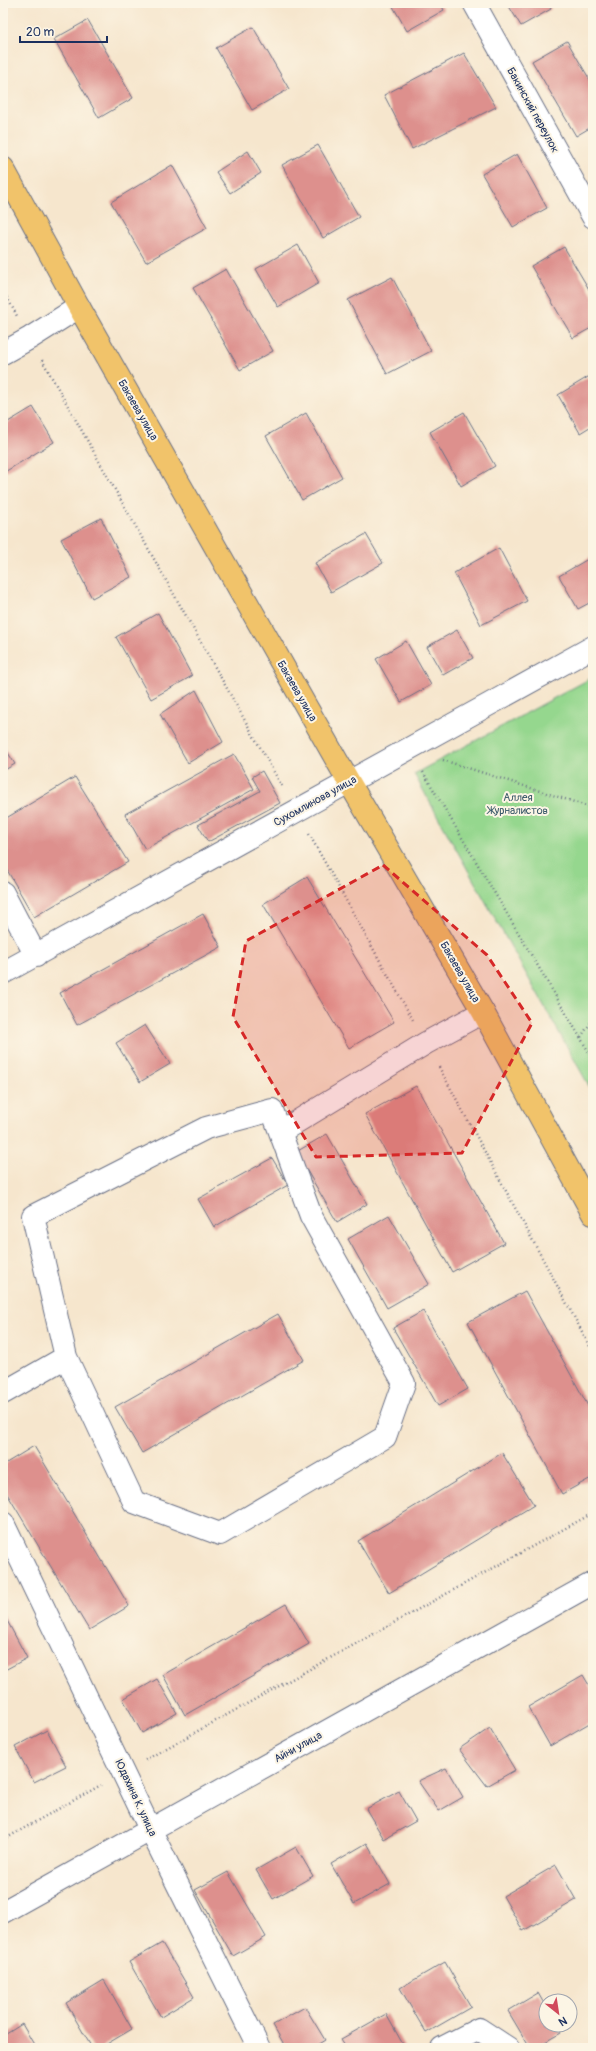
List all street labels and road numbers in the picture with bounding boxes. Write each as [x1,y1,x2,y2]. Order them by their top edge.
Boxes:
street label: Бакинский переулок [504,65,562,155]
street label: Бакаева улица [115,377,161,443]
street label: Бакаева улица [274,658,320,724]
street label: Сухомлинова улица [271,773,359,829]
street label: Бакаева улица [437,939,483,1005]
street label: Айни улица [272,1729,324,1765]
street label: Юдахина К. улица [113,1758,159,1838]

